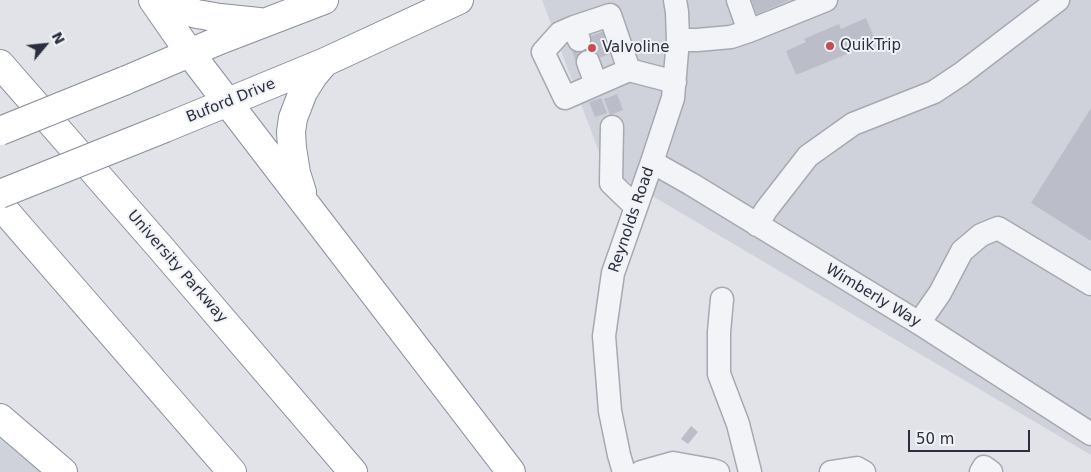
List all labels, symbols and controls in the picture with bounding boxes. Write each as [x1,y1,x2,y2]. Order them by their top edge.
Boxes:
north arrow [20,20,70,70]
text: N [48,29,68,47]
place label: QuikTrip [840,37,901,55]
place label: Valvoline [602,39,670,57]
marker: QuikTrip [824,40,836,52]
marker: Valvoline [586,42,598,54]
street label: Buford Drive [184,75,278,127]
street label: Reynolds Road [606,165,658,275]
street label: University Parkway [123,207,231,327]
street label: Wimberly Way [822,260,924,332]
scale bar [911,420,1034,452]
text: 50 m [916,430,954,448]

